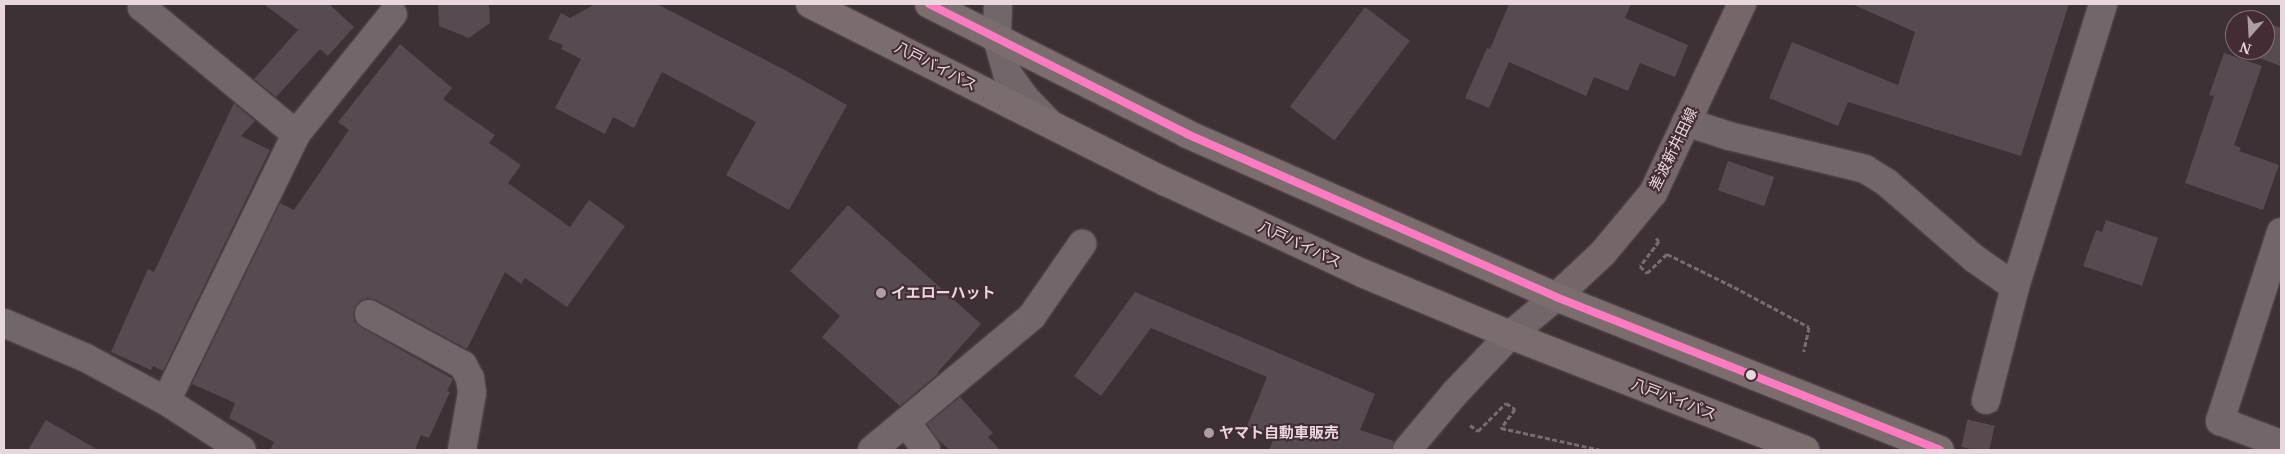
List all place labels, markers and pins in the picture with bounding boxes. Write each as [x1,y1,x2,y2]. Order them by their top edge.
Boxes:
place label: イエローハット [891,284,996,302]
marker: イエローハット [875,287,887,299]
unlabelled marker [1746,370,1756,380]
place label: ヤマト自動車販売 [1219,424,1339,442]
marker: ヤマト自動車販売 [1203,427,1215,439]

